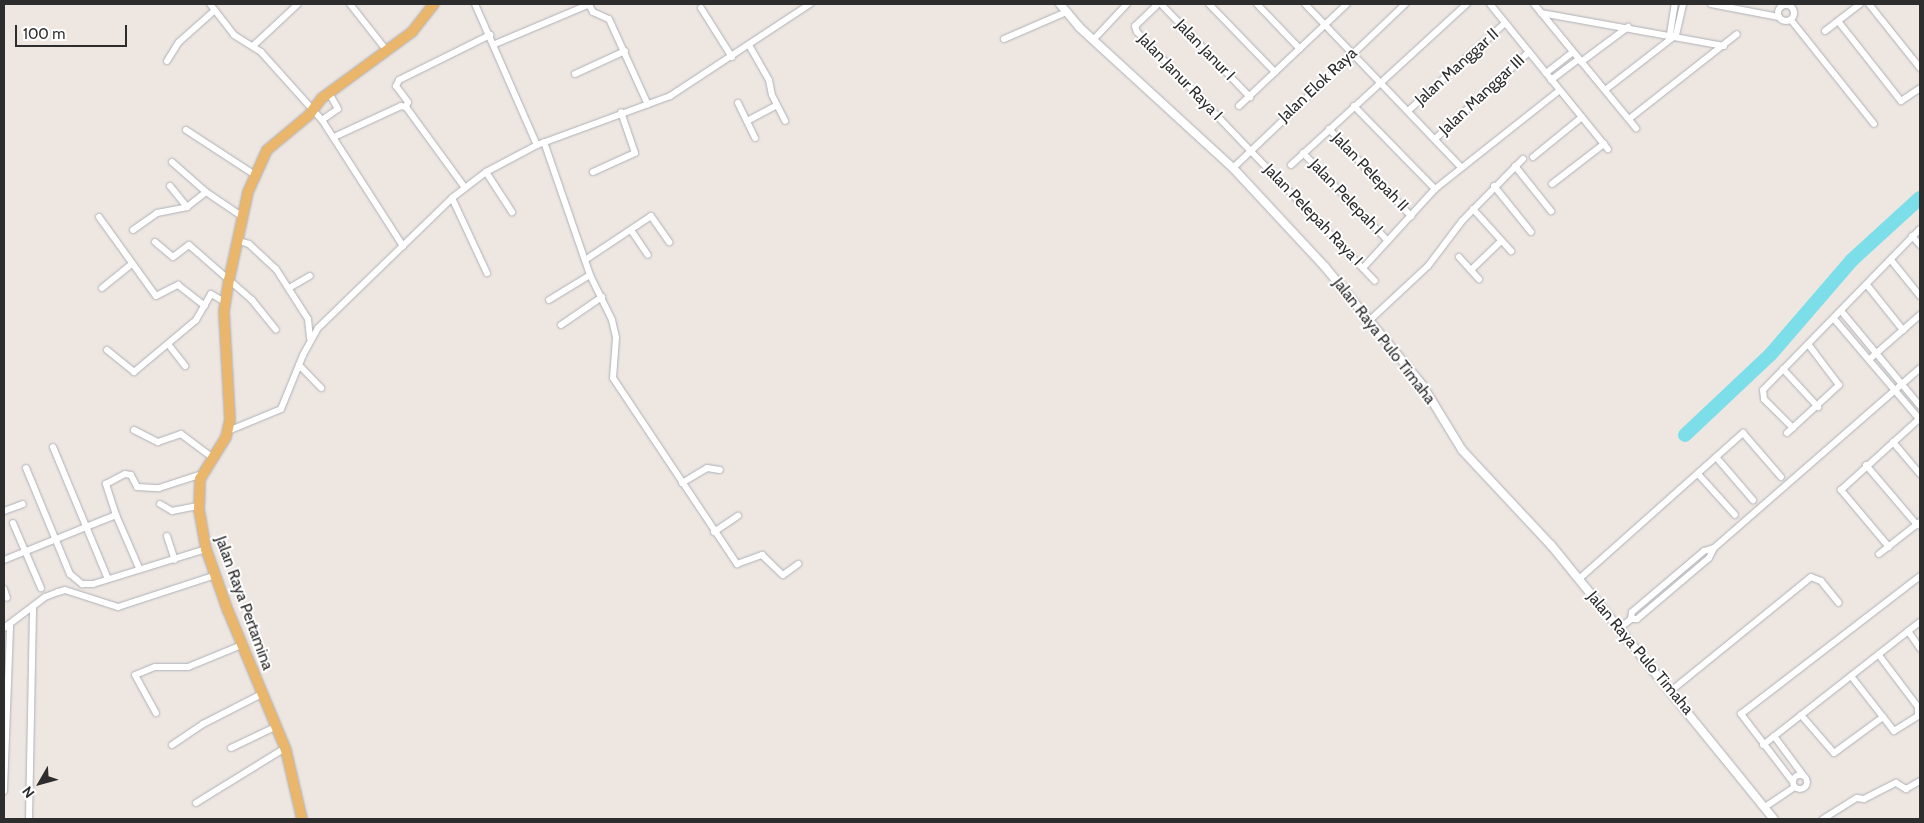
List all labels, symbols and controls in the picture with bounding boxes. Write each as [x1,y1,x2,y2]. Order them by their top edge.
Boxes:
scale bar [18,15,130,47]
street label: Jalan Janur I [1171,16,1239,84]
text: 100 m [23,25,65,43]
street label: Jalan Manggar II [1411,25,1503,109]
street label: Jalan Janur Raya I [1134,30,1226,124]
street label: Jalan Elok Raya [1275,44,1361,126]
street label: Jalan Manggar III [1435,51,1529,139]
street label: Jalan Pelepah II [1328,129,1412,215]
street label: Jalan Pelepah I [1305,155,1387,239]
street label: Jalan Pelepah Raya I [1260,160,1366,270]
street label: Jalan Raya Pulo Timaha [1329,274,1439,408]
street label: Jalan Raya Pertamina [211,533,277,673]
street label: Jalan Raya Pulo Timaha [1583,587,1697,719]
north arrow [15,758,65,808]
text: N [18,783,38,802]

